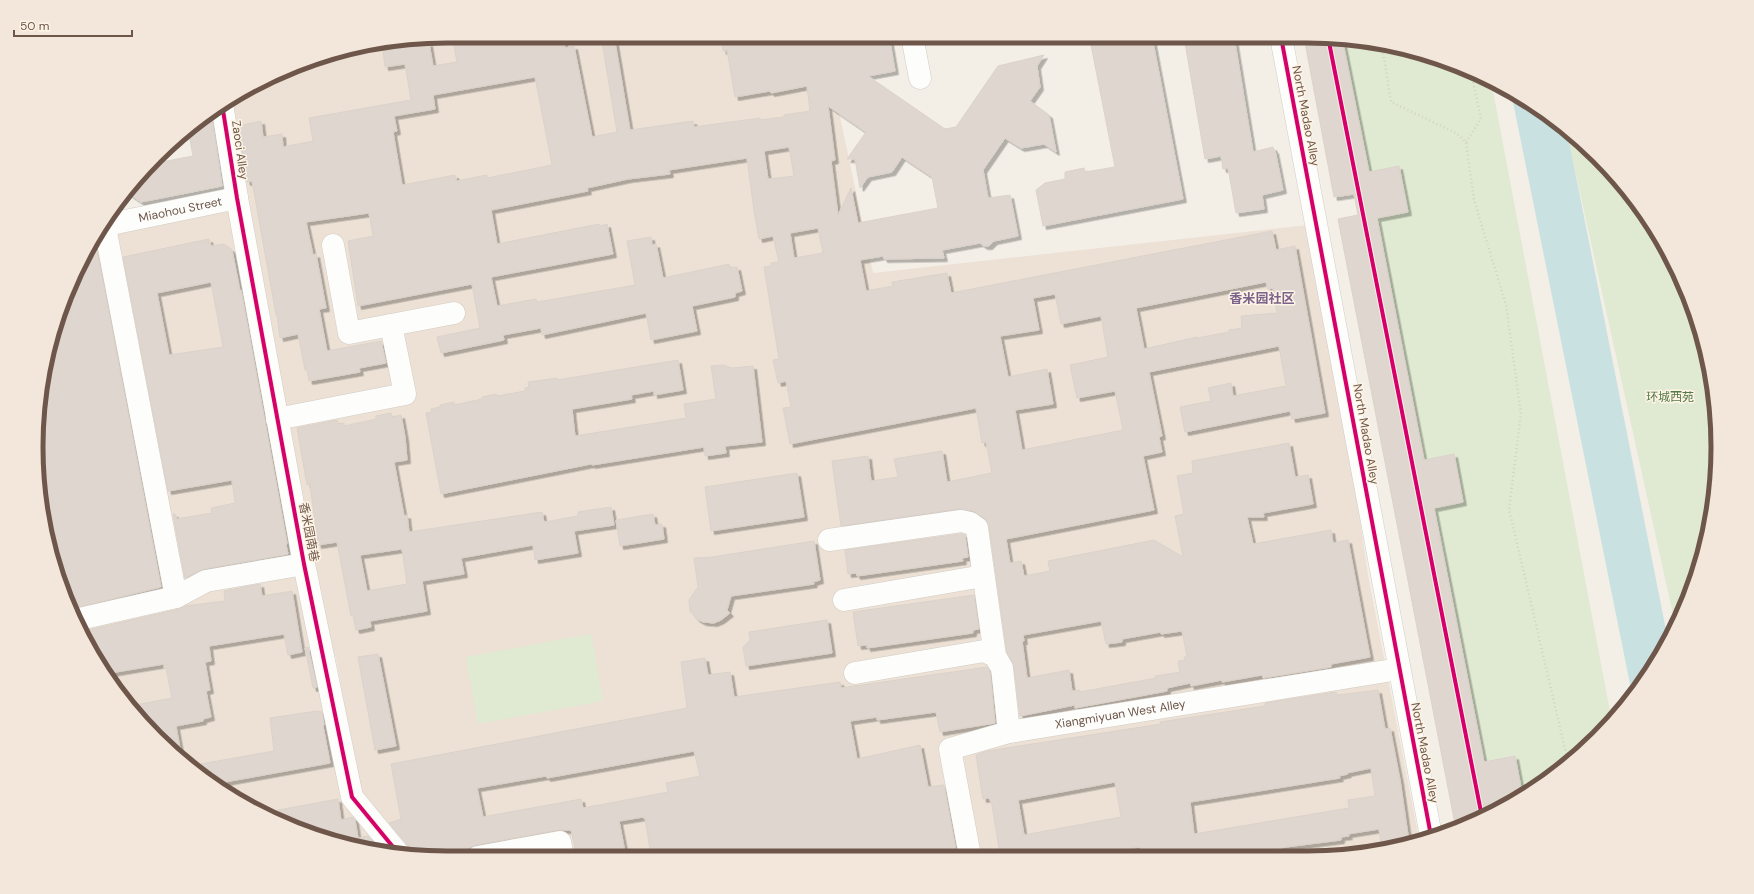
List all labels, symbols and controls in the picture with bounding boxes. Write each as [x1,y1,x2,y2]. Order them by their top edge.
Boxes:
scale bar [14,12,132,38]
text: 50 m [20,18,49,34]
street label: North Madao Alley [1288,64,1324,168]
street label: Zaoci Alley [228,119,252,181]
street label: Miaohou Street [137,193,224,226]
district label: 香米园社区 [1229,290,1295,307]
street label: North Madao Alley [1349,382,1383,486]
park label: 环城西苑 [1646,389,1694,405]
street label: 香米园南巷 [295,501,323,563]
street label: Xiangmiyuan West Alley [1054,696,1187,732]
street label: North Madao Alley [1407,701,1443,805]

